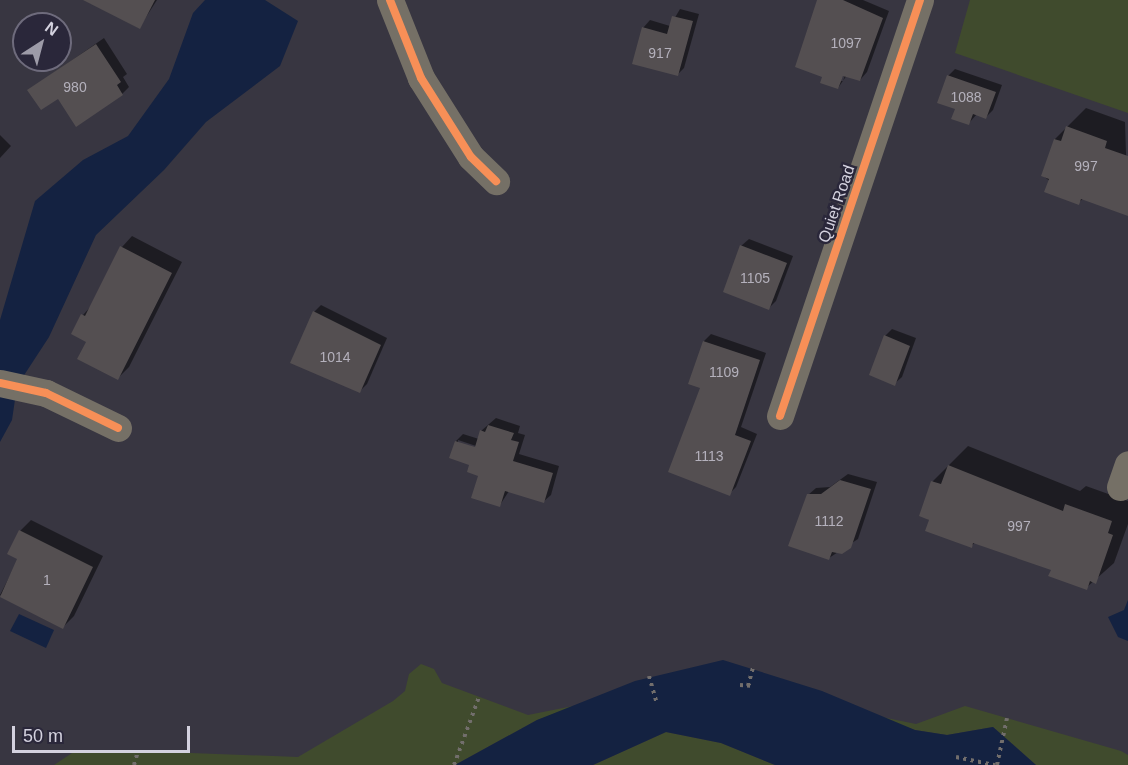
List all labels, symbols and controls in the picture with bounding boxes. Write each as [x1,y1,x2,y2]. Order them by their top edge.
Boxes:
north arrow [12,12,72,72]
text: N [42,18,61,39]
house number: 1097 [830,35,862,51]
house number: 917 [648,45,672,61]
house number: 980 [63,79,87,95]
house number: 1088 [950,89,982,105]
house number: 997 [1074,158,1098,174]
street label: Quiet Road [815,163,859,245]
house number: 1105 [740,270,770,286]
house number: 1014 [319,349,351,365]
house number: 1109 [709,364,739,380]
house number: 1113 [694,448,724,464]
house number: 1112 [814,513,844,529]
house number: 997 [1007,518,1031,534]
house number: 1 [43,572,51,588]
scale bar [15,714,194,752]
text: 50 m [23,726,63,746]

